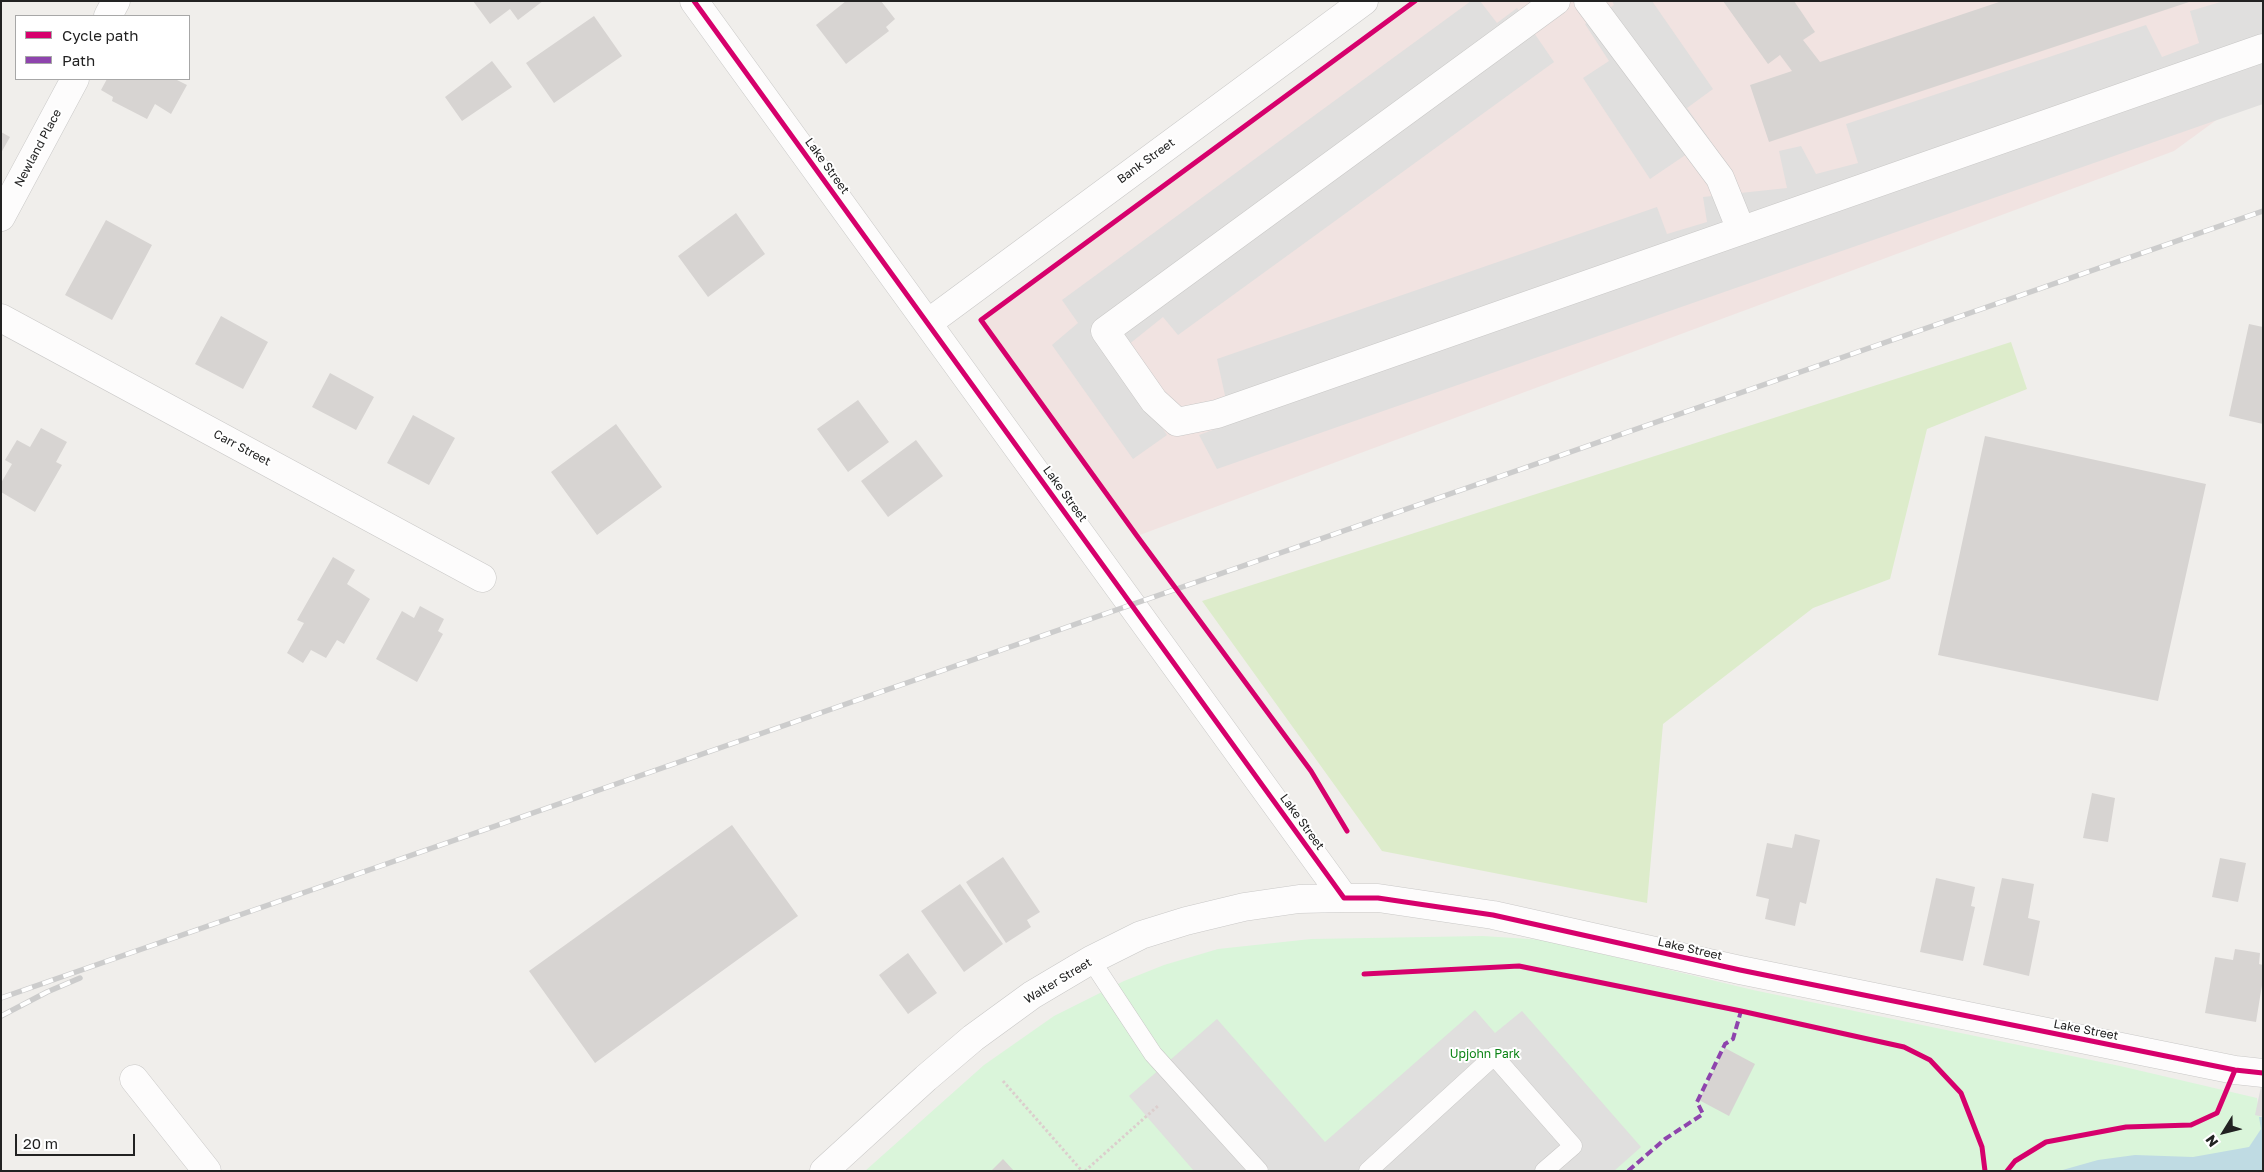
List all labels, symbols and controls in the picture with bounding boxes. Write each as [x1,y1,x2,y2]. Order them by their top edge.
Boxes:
legend [15,15,190,80]
text: Cycle path [62,26,138,44]
text: Path [62,51,95,69]
street label: Newland Place [11,107,65,189]
street label: Lake Street [802,135,852,197]
street label: Bank Street [1114,135,1178,187]
street label: Carr Street [211,427,273,469]
street label: Lake Street [1040,463,1090,525]
street label: Lake Street [1277,791,1327,853]
street label: Lake Street [1656,935,1724,963]
street label: Walter Street [1022,955,1094,1007]
street label: Lake Street [2052,1017,2120,1043]
park label: Upjohn Park [1450,1047,1520,1061]
north arrow [2199,1107,2249,1157]
scale bar [18,1124,138,1156]
text: N [2201,1132,2221,1150]
text: 20 m [23,1134,58,1152]

